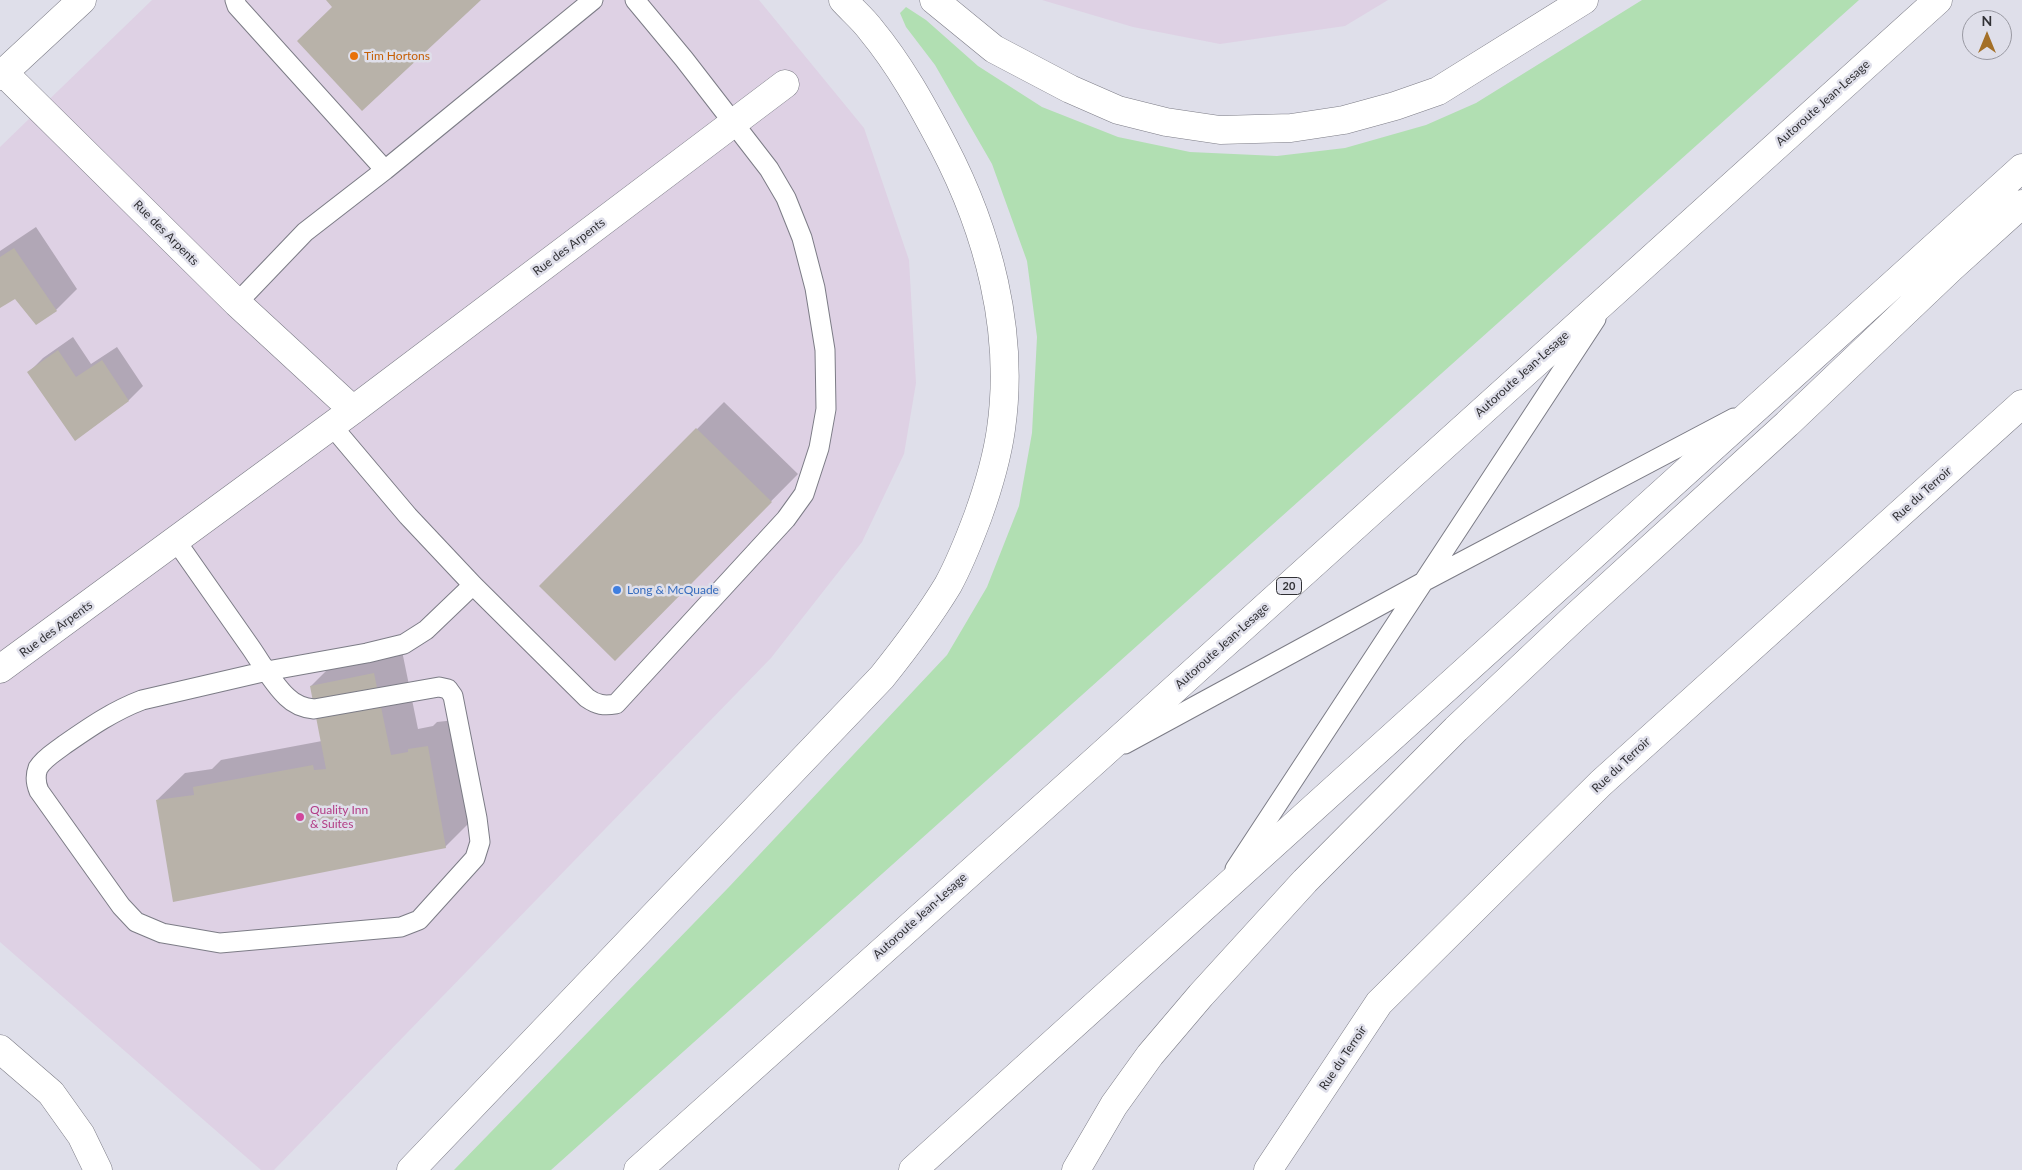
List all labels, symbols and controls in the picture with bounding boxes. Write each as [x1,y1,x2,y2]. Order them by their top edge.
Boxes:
north arrow [1962,10,2012,60]
text: N [1982,12,1992,29]
place label: Tim Hortons [364,49,430,63]
marker: Tim Hortons [348,50,360,62]
street label: Autoroute Jean-Lesage [1773,57,1873,149]
street label: Rue des Arpents [130,197,202,269]
street label: Rue des Arpents [530,215,608,279]
street label: Autoroute Jean-Lesage [1472,328,1572,420]
street label: Rue du Terroir [1890,464,1954,524]
road number: 20 [1276,578,1302,594]
place label: Long & McQuade [627,583,719,597]
marker: Long & McQuade [611,584,623,596]
street label: Rue des Arpents [17,598,95,660]
street label: Autoroute Jean-Lesage [1172,600,1272,692]
street label: Rue du Terroir [1589,734,1653,796]
place label: Quality Inn & Suites [310,803,368,831]
marker: Quality Inn & Suites [294,811,306,823]
street label: Autoroute Jean-Lesage [870,870,970,962]
street label: Rue du Terroir [1316,1023,1370,1093]

